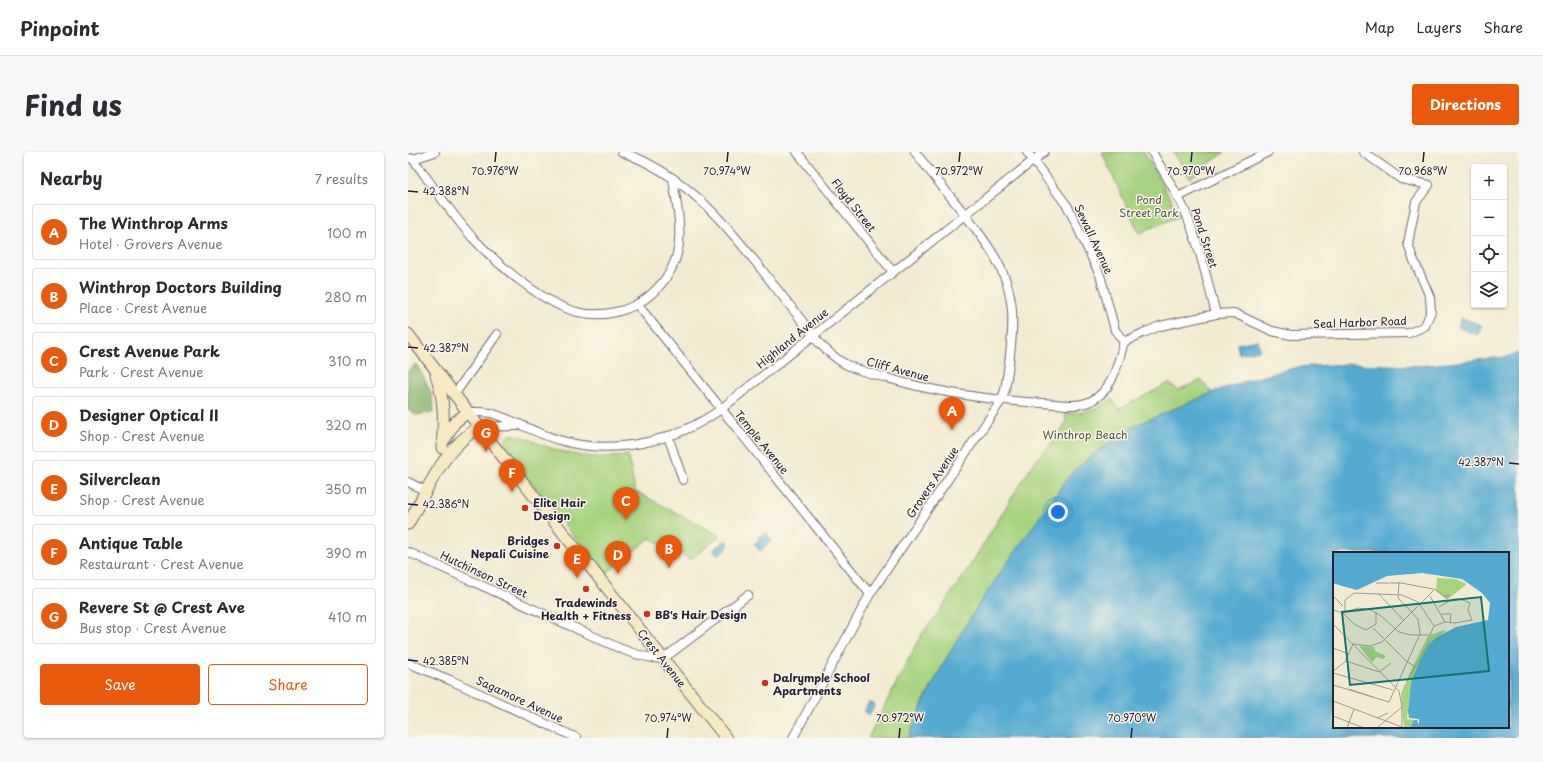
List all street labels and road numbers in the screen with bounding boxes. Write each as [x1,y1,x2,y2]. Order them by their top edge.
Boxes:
street label: Floyd Street [828,174,881,236]
street label: Sewall Avenue [1070,201,1118,277]
street label: Pond Street [1187,206,1223,270]
street label: Highland Avenue [752,304,832,372]
street label: Seal Harbor Road [1313,312,1407,332]
street label: Cliff Avenue [865,352,931,386]
street label: Temple Avenue [731,406,793,478]
street label: Grovers Avenue [902,443,962,521]
street label: Hutchinson Street [437,546,531,602]
street label: Crest Avenue [634,625,690,691]
street label: Sagamore Avenue [474,671,566,727]

